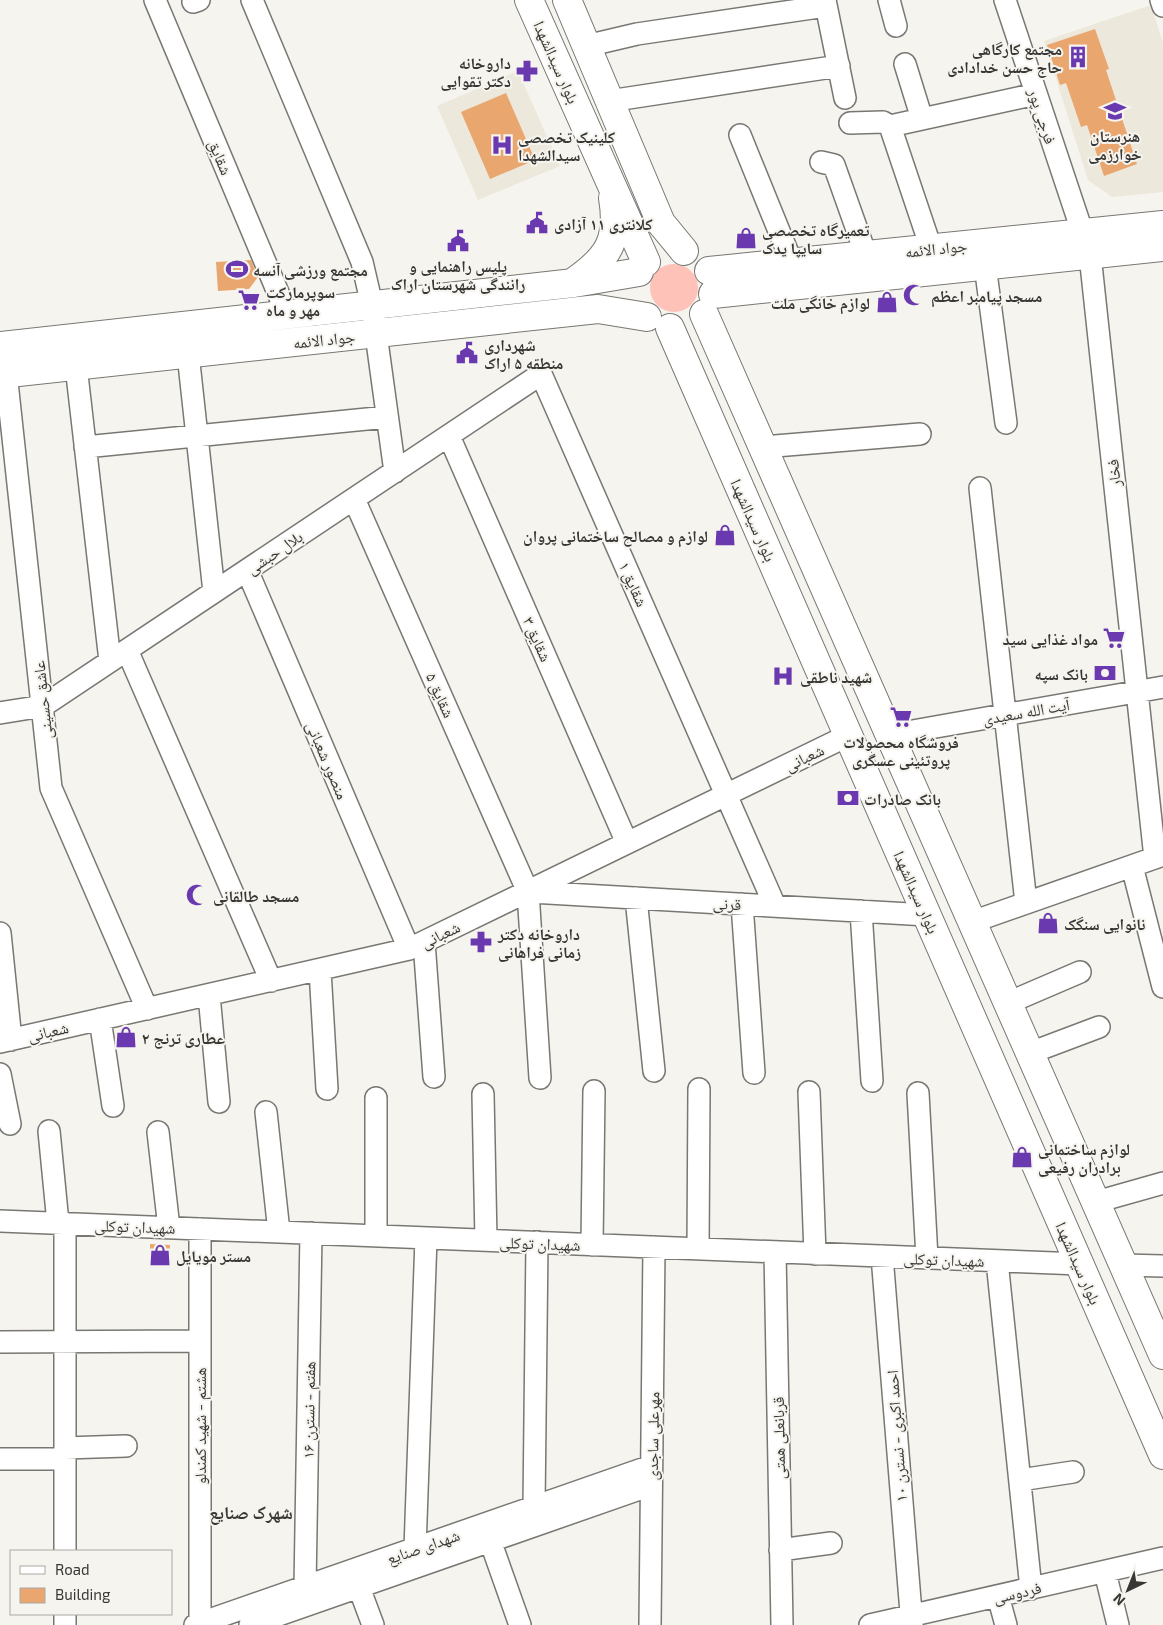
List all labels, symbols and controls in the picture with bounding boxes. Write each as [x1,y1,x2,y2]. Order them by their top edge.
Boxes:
street label: بلوار سیدالشهدا [529,18,584,107]
place label: مجتمع کارگاهی حاج حسن خدادادی [947,39,1062,78]
building icon: مجتمع کارگاهی حاج حسن خدادادی [1065,44,1091,70]
place label: داروخانه دکتر تقوایی [440,53,511,91]
pharmacy icon: داروخانه دکتر تقوایی [514,58,540,84]
street label: فرجی پور [1023,85,1061,147]
school or university icon: هنرستان خوارزمی [1102,98,1128,124]
place label: هنرستان خوارزمی [1088,126,1142,164]
place label: کلینیک تخصصی سیدالشهدا [518,127,615,165]
hospital icon: کلینیک تخصصی سیدالشهدا [489,132,515,158]
street label: شقایق [203,136,237,178]
public building icon: کلانتری ۱۱ آزادی [524,210,550,236]
place label: کلانتری ۱۱ آزادی [554,214,653,234]
place label: تعمیرگاه تخصصی سایپا یدک [762,220,870,258]
shop icon: تعمیرگاه تخصصی سایپا یدک [733,225,759,251]
public building icon: پلیس راهنمایی و رانندگی شهرستان اراک [445,228,471,254]
street label: جواد الائمه [904,235,968,262]
sports icon: مجتمع ورزشی آنسه [224,256,250,282]
place label: پلیس راهنمایی و رانندگی شهرستان اراک [391,256,525,294]
place label: مجتمع ورزشی آنسه [253,260,368,281]
place label: سوپرمارکت مهر و ماه [266,282,335,320]
mosque icon: مسجد پیامبر اعظم [901,282,927,308]
place label: مسجد پیامبر اعظم [931,286,1042,308]
supermarket icon: سوپرمارکت مهر و ماه [236,287,262,313]
shop icon: لوازم خانگی ملت [874,289,900,315]
place label: لوازم خانگی ملت [771,293,870,315]
street label: جواد الائمه [292,326,356,353]
place label: شهرداری منطقه ۵ اراک [484,335,563,372]
public building icon: شهرداری منطقه ۵ اراک [454,340,480,366]
street label: فخار [1102,458,1125,489]
street label: بلوار سیدالشهدا [726,476,781,565]
shop icon: لوازم و مصالح ساختمانی پروان [712,522,738,548]
street label: بلال حبشی [242,526,307,579]
place label: لوازم و مصالح ساختمانی پروان [523,526,708,548]
street label: شقایق ۱ [614,559,652,610]
street label: شقایق ۳ [518,614,556,665]
supermarket icon: مواد غذایی سید [1101,625,1127,651]
place label: مواد غذایی سید [1002,629,1098,649]
street label: عاشق حسینی [28,660,58,740]
bank icon: بانک سپه [1092,660,1118,686]
hospital icon: شهید ناطقی [770,663,796,689]
place label: بانک سپه [1034,664,1088,684]
place label: شهید ناطقی [800,667,872,687]
street label: شقایق ۵ [421,670,459,721]
street label: آیت الله سعیدی [981,694,1072,730]
supermarket icon: فروشگاه محصولات پروتئینی عسگری [888,704,914,730]
street label: منصور شعبانی [301,718,353,803]
place label: فروشگاه محصولات پروتئینی عسگری [843,732,959,770]
street label: شعبانی [781,739,828,776]
bank icon: بانک صادرات [835,785,861,811]
place label: بانک صادرات [864,789,941,808]
street label: بلوار سیدالشهدا [889,848,944,937]
mosque icon: مسجد طالقانی [184,882,210,908]
place label: مسجد طالقانی [213,886,299,906]
street label: قرنی [712,893,742,915]
shop icon: نانوایی سنگک [1035,910,1061,936]
place label: نانوایی سنگک [1064,914,1145,934]
street label: شعبانی [417,916,464,953]
place label: داروخانه دکتر زمانی فراهانی [497,924,581,962]
pharmacy icon: داروخانه دکتر زمانی فراهانی [468,929,494,955]
street label: شعبانی [26,1017,71,1047]
shop icon: عطاری ترنج ۲ [113,1024,139,1050]
place label: عطاری ترنج ۲ [142,1028,225,1049]
place label: لوازم ساختمانی برادران رفیعی [1038,1139,1130,1177]
shop icon: لوازم ساختمانی برادران رفیعی [1009,1144,1035,1170]
street label: شهیدان توکلی [94,1215,176,1239]
street label: بلوار سیدالشهدا [1051,1219,1106,1308]
street label: شهیدان توکلی [499,1232,581,1256]
shop icon: مستر مویایل [147,1242,173,1268]
place label: مستر مویایل [176,1246,251,1266]
street label: شهیدان توکلی [903,1248,985,1272]
street label: هفتم - نسترن ۱۶ [298,1361,320,1459]
street label: هشتم - شهید کمندلو [190,1367,211,1485]
street label: احمد اکبری - نسترن ۱۰ [882,1369,912,1503]
street label: مهرعلی ساجدی [642,1392,664,1481]
street label: قربانعلی همتی [768,1396,790,1479]
district label: شهرک صنایع [209,1501,293,1525]
street label: شهدای صنایع [384,1525,463,1569]
legend [10,1550,172,1615]
text: Road [55,1560,90,1578]
north arrow [1103,1565,1153,1615]
street label: فردوسی [991,1577,1043,1609]
text: Building [55,1585,111,1603]
text: N [1109,1590,1128,1610]

